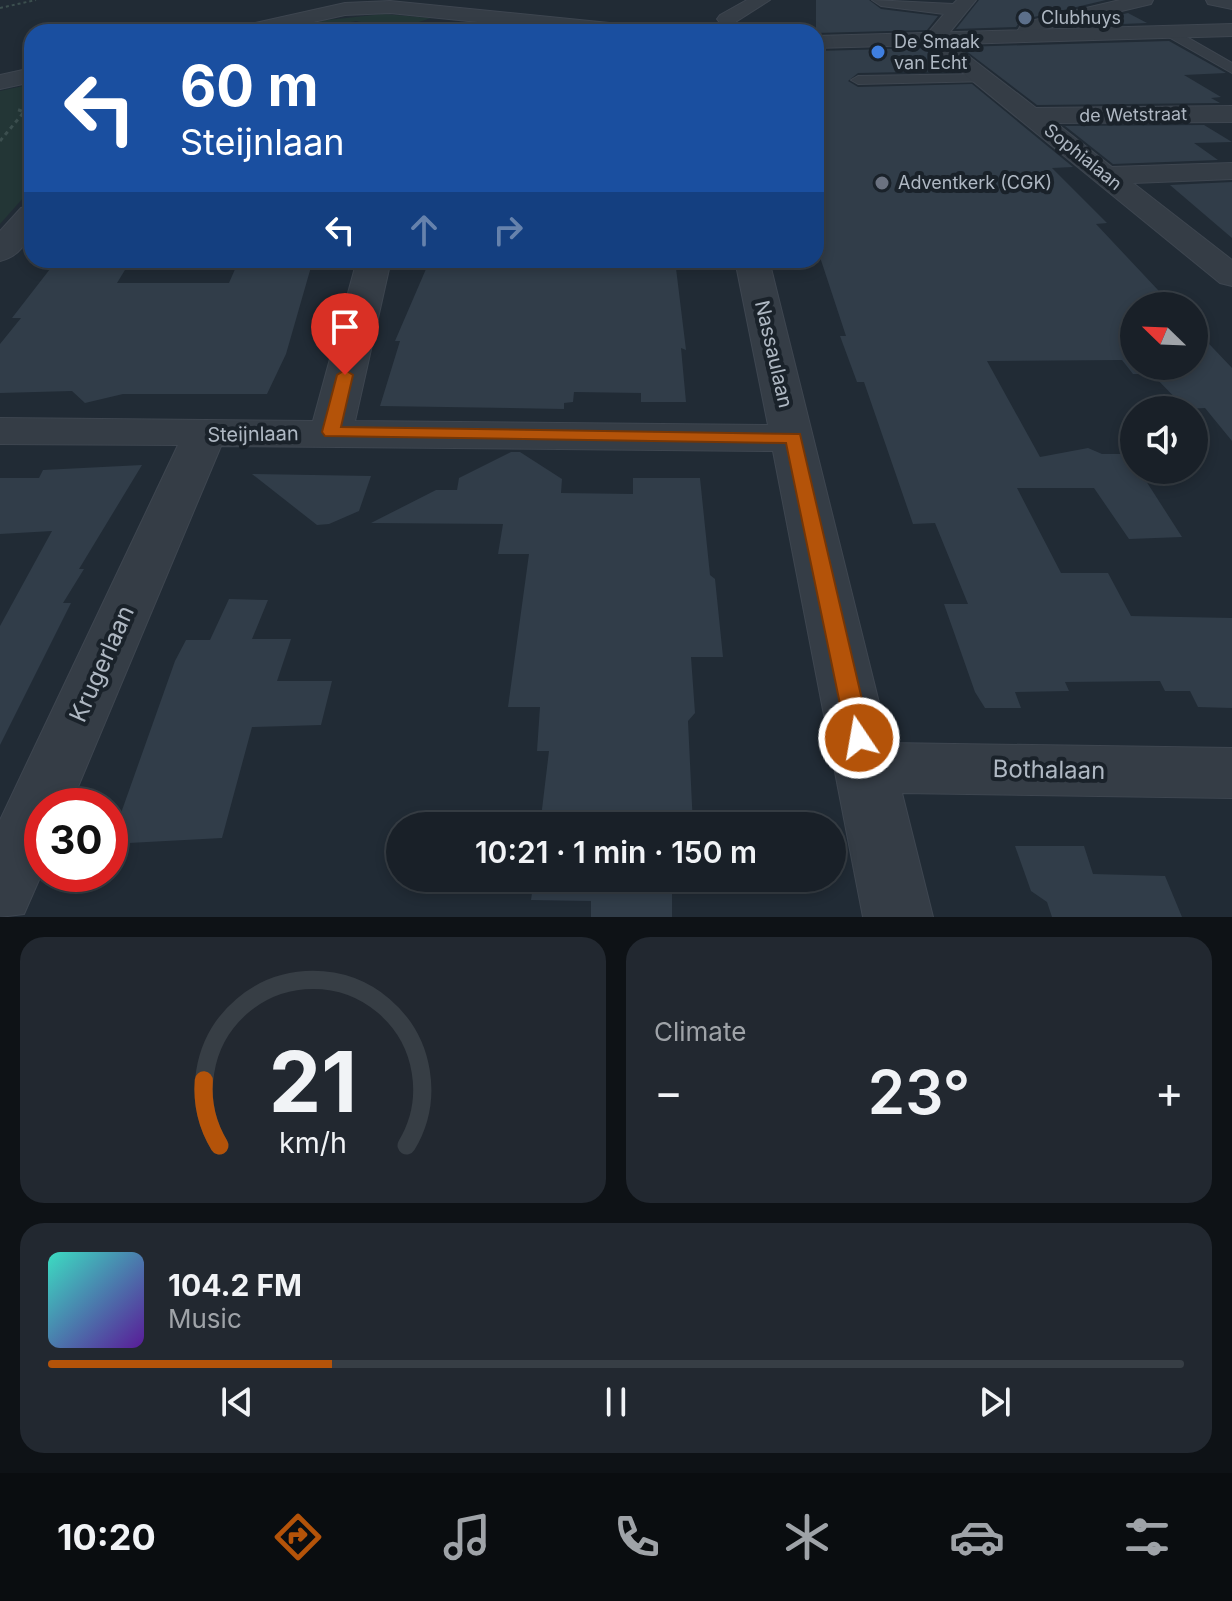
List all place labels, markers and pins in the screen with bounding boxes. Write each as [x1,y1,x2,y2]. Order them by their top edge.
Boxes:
place label: Clubhuys [1041,7,1121,28]
marker: Clubhuys [1016,9,1034,27]
place label: De Smaak van Echt [894,31,980,73]
marker: De Smaak van Echt [869,43,887,61]
place label: Adventkerk (CGK) [898,172,1052,193]
marker: Adventkerk (CGK) [873,174,891,192]
pin [311,293,379,375]

